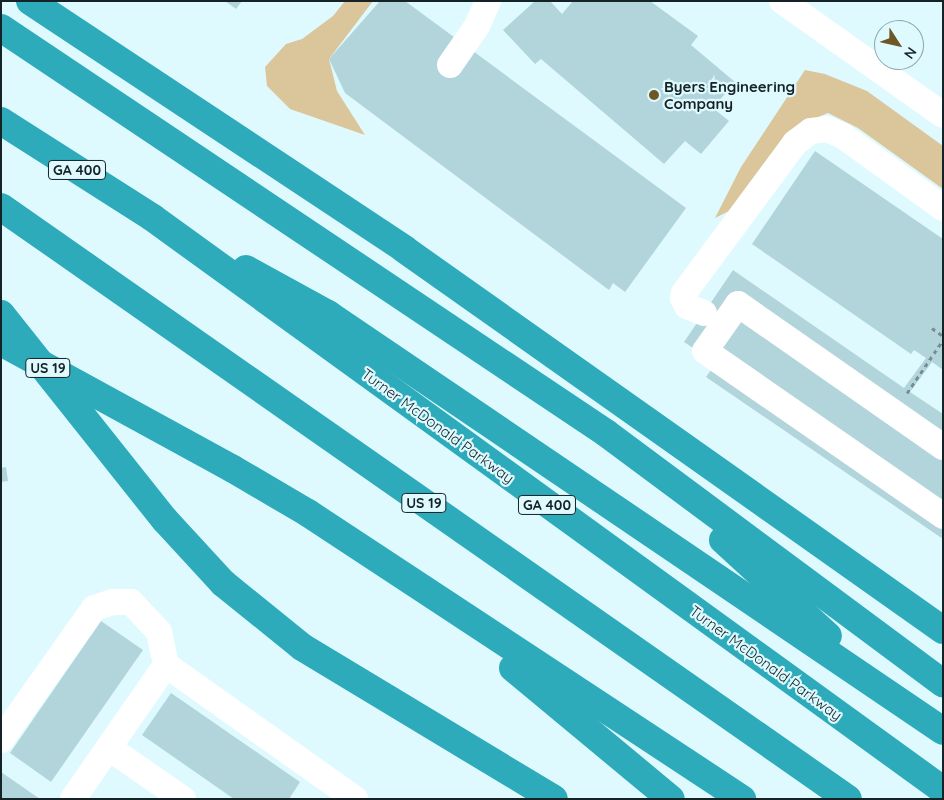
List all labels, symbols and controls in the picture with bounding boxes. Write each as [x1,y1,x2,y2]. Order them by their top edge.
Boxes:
north arrow [874,20,924,70]
text: N [900,44,921,62]
place label: Byers Engineering Company [664,77,795,112]
marker: Byers Engineering Company [648,89,660,101]
road number: GA 400 [47,158,107,182]
road number: US 19 [24,356,72,379]
street label: Turner McDonald Parkway [358,365,518,487]
road number: US 19 [400,492,448,514]
road number: GA 400 [517,494,577,516]
street label: Turner McDonald Parkway [686,602,846,724]

